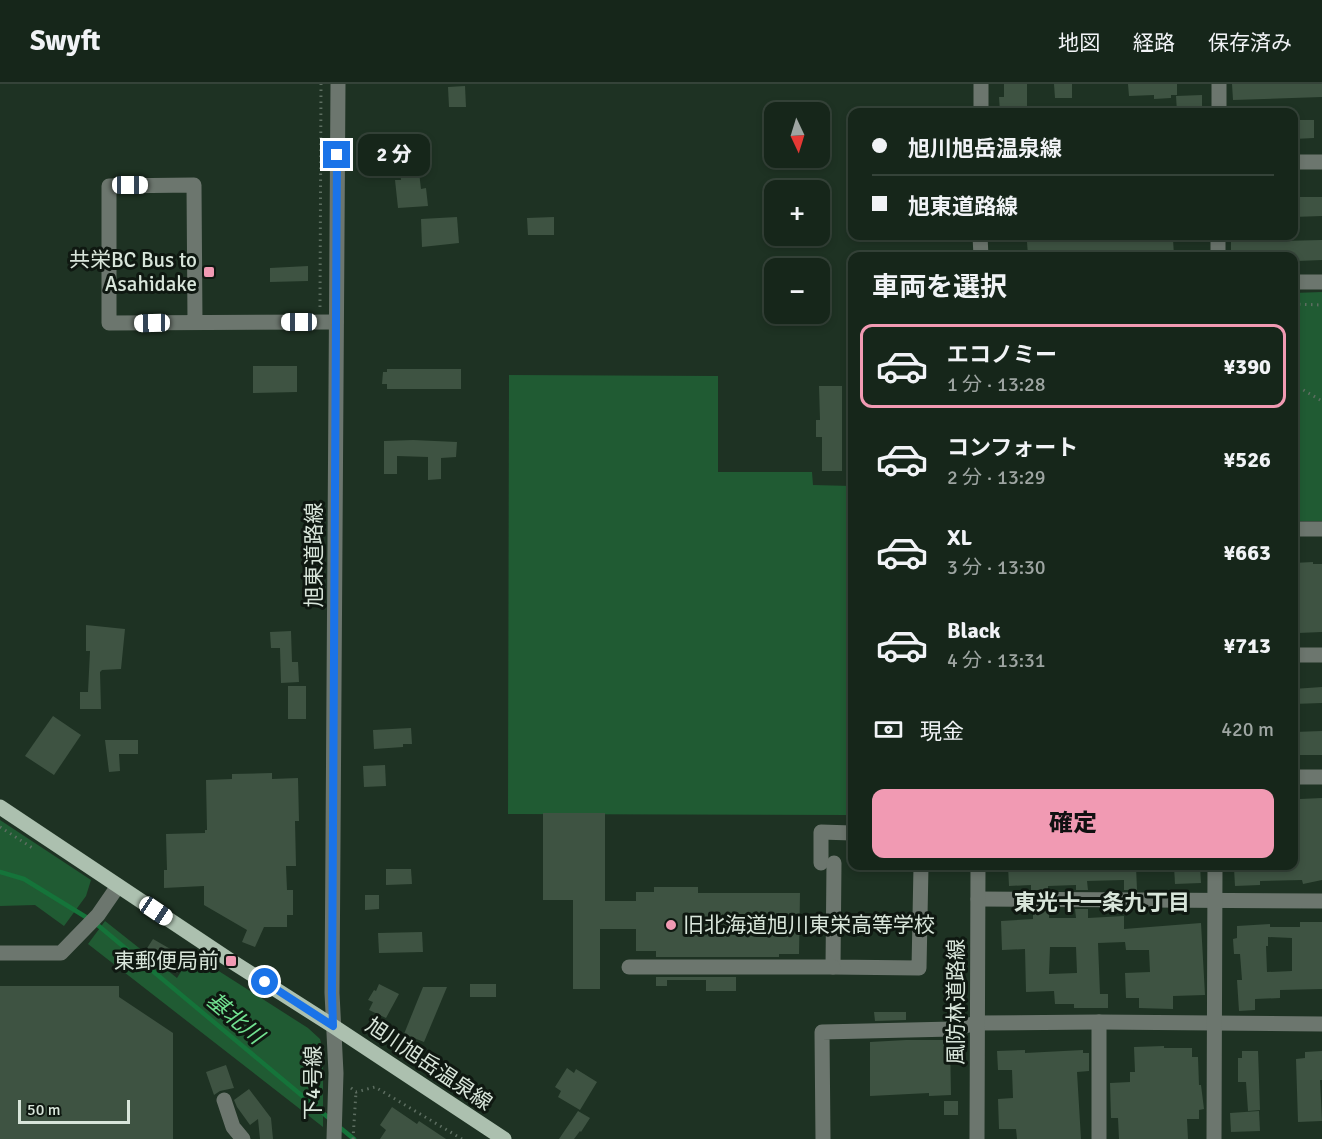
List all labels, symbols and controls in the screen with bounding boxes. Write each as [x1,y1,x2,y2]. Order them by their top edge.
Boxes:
text: Swyft [30,24,100,58]
text: 地図 [1058,30,1100,56]
text: 経路 [1133,30,1175,56]
text: 保存済み [1208,30,1292,56]
north arrow [764,102,830,168]
map controls [764,102,830,324]
callout: 2 分 [358,134,430,176]
text: 旭川旭岳温泉線 [908,135,1062,162]
route end [323,141,350,168]
text: 2 分 [376,142,412,167]
car [112,176,148,194]
button: + [764,180,830,246]
text: 旭東道路線 [908,193,1018,220]
place label: 共栄BC Bus to Asahidake [69,247,197,297]
button: − [764,258,830,324]
marker: 共栄BC Bus to Asahidake [202,265,216,279]
text: 車両を選択 [872,271,1007,304]
car [281,313,317,331]
car [134,314,170,332]
icon: car [875,339,929,393]
text: エコノミー [947,341,1057,368]
text: ¥390 [1223,353,1271,380]
text: 1 分 · 13:28 [947,372,1046,397]
icon: car [875,432,929,486]
text: コンフォート [947,434,1078,461]
text: ¥526 [1223,446,1271,473]
text: 2 分 · 13:29 [947,465,1046,490]
street label: 旭東道路線 [301,503,327,608]
text: XL [947,524,972,551]
icon: car [875,525,929,579]
text: ¥663 [1223,539,1271,566]
text: 3 分 · 13:30 [947,555,1046,580]
text: Black [947,617,1001,644]
icon: car [875,618,929,672]
text: ¥713 [1223,632,1271,659]
text: 4 分 · 13:31 [947,648,1046,673]
icon: cash [872,713,905,746]
text: 420 m [1221,717,1274,742]
text: 現金 [920,718,964,745]
button: 確定 [872,789,1274,858]
district label: 東光十一条九丁目 [1014,889,1190,916]
car [136,893,176,929]
place label: 旧北海道旭川東栄高等学校 [683,912,935,938]
marker: 旧北海道旭川東栄高等学校 [664,918,678,932]
street label: 風防林道路線 [943,939,969,1065]
place label: 東郵便局前 [114,948,219,974]
marker: 東郵便局前 [224,954,238,968]
route start [251,968,278,995]
water label: 基北川 [201,986,270,1051]
street label: 旭川旭岳温泉線 [361,1012,497,1116]
street label: 下4号線 [300,1046,326,1120]
scale bar [18,1097,130,1124]
text: 50 m [27,1100,61,1120]

